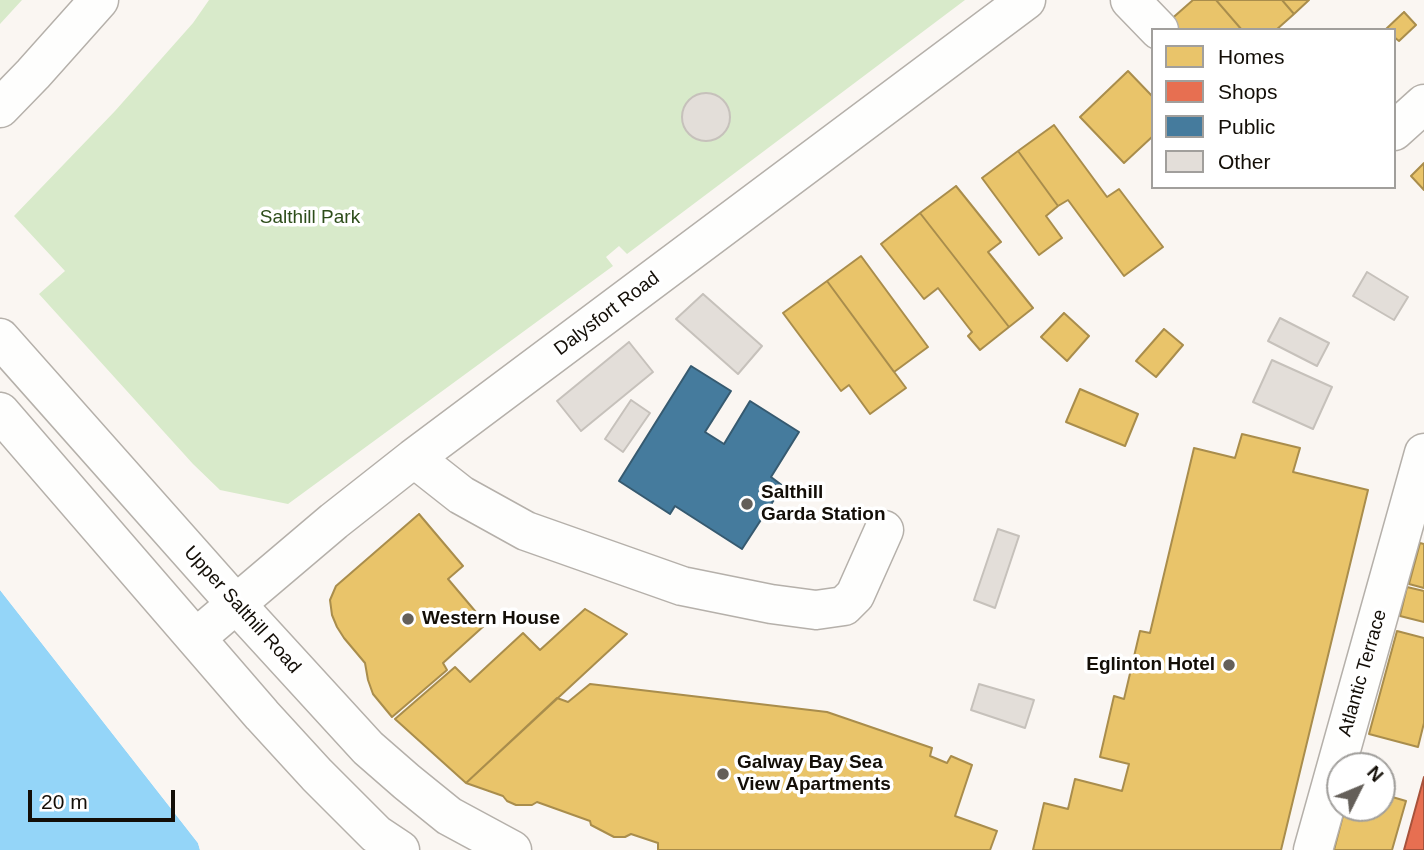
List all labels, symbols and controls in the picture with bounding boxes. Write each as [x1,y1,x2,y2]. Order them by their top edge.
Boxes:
legend [1151,28,1396,189]
text: Homes [1218,45,1285,68]
text: Shops [1218,80,1278,103]
text: Public [1218,115,1275,138]
text: Other [1218,150,1271,173]
park label: Salthill Park [260,207,360,229]
street label: Dalysfort Road [550,267,664,361]
place label: Salthill Garda Station [761,482,886,526]
marker: Salthill Garda Station [739,496,755,512]
street label: Upper Salthill Road [179,542,305,678]
street label: Atlantic Terrace [1334,607,1392,739]
place label: Western House [422,608,560,630]
marker: Western House [400,611,416,627]
place label: Eglinton Hotel [1086,654,1215,676]
marker: Eglinton Hotel [1221,657,1237,673]
place label: Galway Bay Sea View Apartments [737,752,891,796]
north arrow [1326,752,1396,822]
text: N [1363,762,1388,786]
marker: Galway Bay Sea View Apartments [715,766,731,782]
scale bar [32,776,178,820]
text: 20 m [41,790,88,813]

